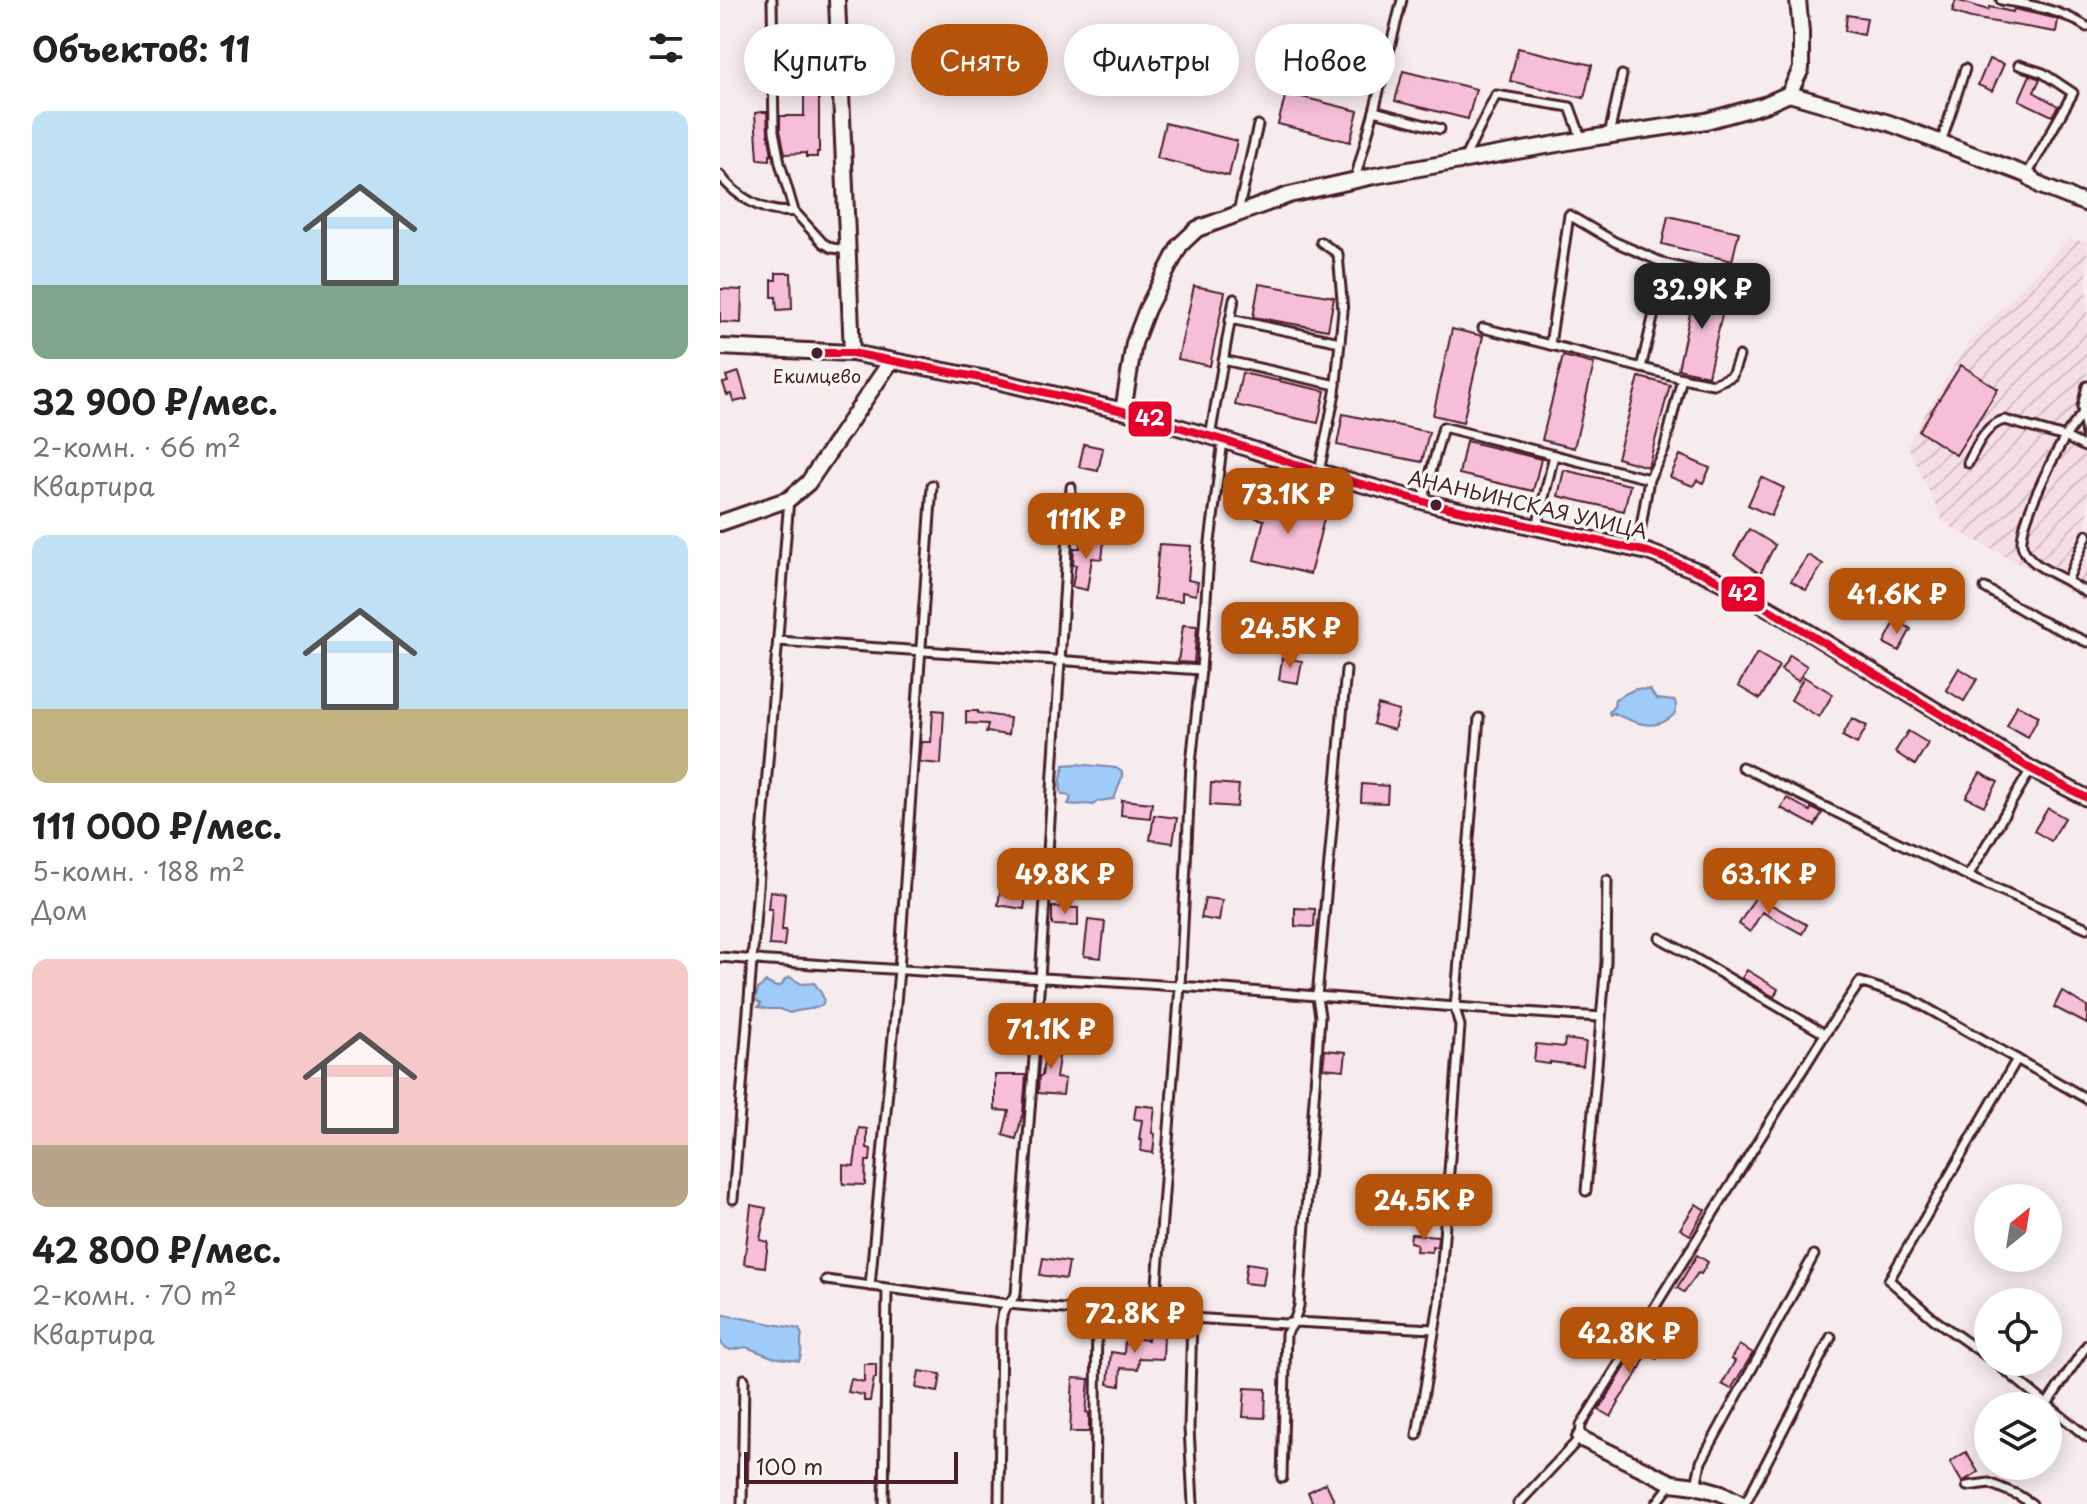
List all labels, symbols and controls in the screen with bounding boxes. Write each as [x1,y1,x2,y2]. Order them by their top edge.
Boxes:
text: Объектов: 11 [32,22,250,74]
chip: Купить [744,24,895,96]
chip: Снять [911,24,1048,96]
chip: Фильтры [1064,24,1239,96]
chip: Новое [1255,24,1395,96]
icon: filters [644,26,688,70]
icon: home [288,163,432,307]
pin: 32.9K ₽ [1628,263,1776,331]
text: 32.9K ₽ [1652,269,1752,308]
marker: Екимцево [809,345,825,361]
place label: Екимцево [773,362,861,389]
text: 32 900 ₽/мес. [32,375,278,427]
line badge: 42 [1127,400,1173,438]
text: 42 [1135,400,1165,433]
text: 2-комн. · 66 m² [32,427,241,466]
street label: АНАНЬИНСКАЯ УЛИЦА [1405,462,1651,546]
text: Квартира [32,466,155,505]
pin: 73.1K ₽ [1214,468,1362,536]
text: 73.1K ₽ [1241,474,1335,513]
pin: 111K ₽ [1021,493,1151,561]
unlabelled marker [1428,497,1444,513]
text: 111K ₽ [1046,499,1126,538]
pin: 41.6K ₽ [1823,568,1971,636]
text: 41.6K ₽ [1847,574,1947,613]
line badge: 42 [1720,575,1766,613]
text: 42 [1728,575,1758,608]
icon: home [288,587,432,731]
pin: 24.5K ₽ [1216,602,1364,670]
text: 24.5K ₽ [1239,608,1341,647]
text: 111 000 ₽/мес. [32,799,282,851]
pin: 49.8K ₽ [991,848,1139,916]
pin: 63.1K ₽ [1695,848,1843,916]
text: 5-комн. · 188 m² [32,851,245,890]
text: 49.8K ₽ [1015,854,1115,893]
text: 63.1K ₽ [1721,854,1817,893]
text: Дом [32,890,88,929]
pin: 71.1K ₽ [977,1003,1125,1071]
text: 71.1K ₽ [1006,1009,1096,1048]
icon: home [288,1011,432,1155]
pin: 24.5K ₽ [1350,1174,1498,1242]
text: 24.5K ₽ [1373,1180,1475,1219]
north arrow [1974,1184,2062,1272]
map controls [1974,1184,2062,1480]
text: 42 800 ₽/мес. [32,1223,281,1275]
text: 2-комн. · 70 m² [32,1275,237,1314]
pin: 72.8K ₽ [1061,1287,1209,1355]
button: locate [1974,1288,2062,1376]
text: 72.8K ₽ [1085,1293,1185,1332]
pin: 42.8K ₽ [1555,1307,1703,1375]
text: 42.8K ₽ [1578,1313,1680,1352]
text: Квартира [32,1314,155,1353]
button: layers [1974,1392,2062,1480]
scale bar [744,1448,958,1484]
text: 100 m [756,1449,823,1482]

